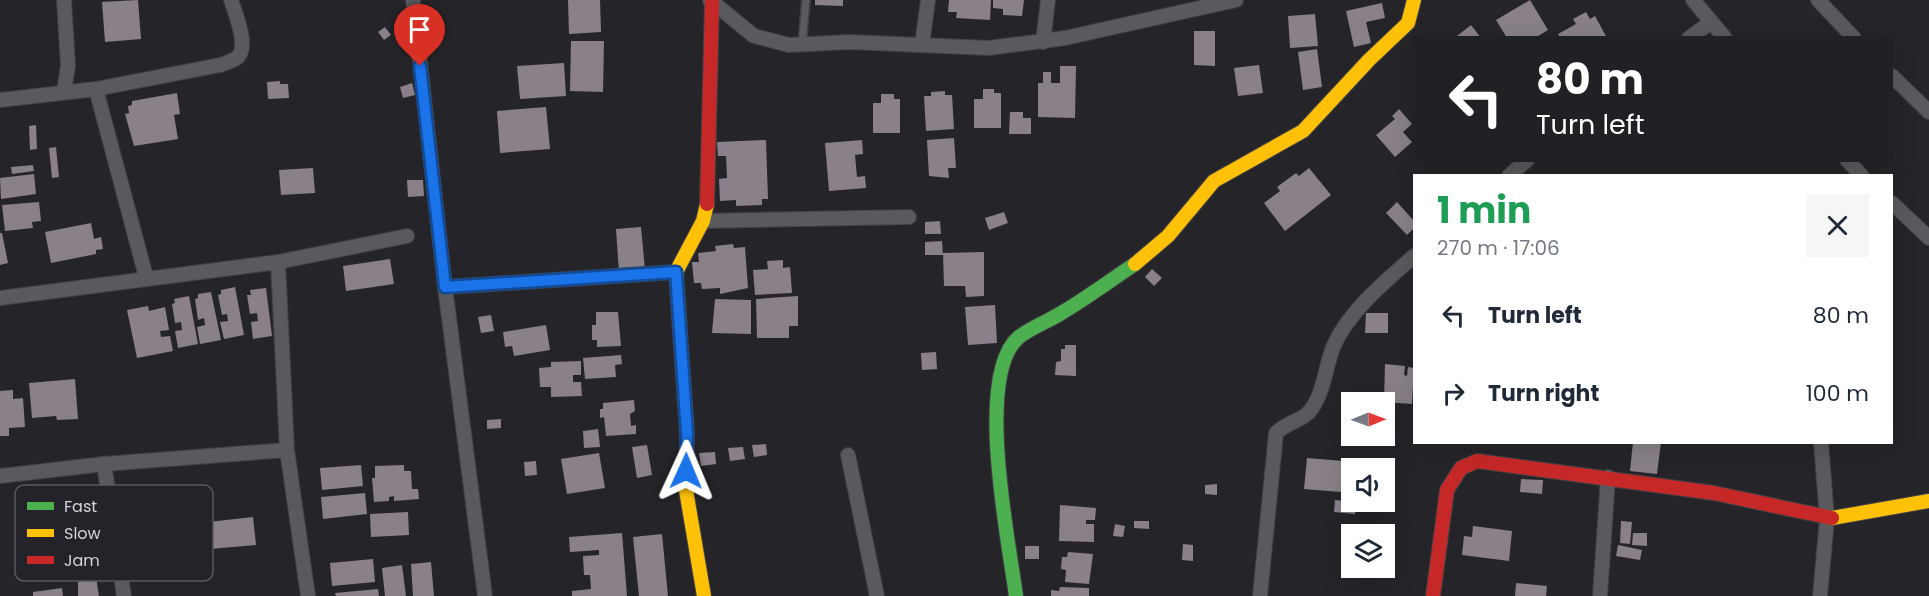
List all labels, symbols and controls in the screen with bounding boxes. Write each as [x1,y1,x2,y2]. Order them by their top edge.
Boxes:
pin [394,4,445,66]
icon: arrive [403,13,436,46]
text: 80 m [1536,50,1644,109]
icon: left [1437,60,1515,138]
text: Turn left [1536,106,1645,143]
text: 1 min [1437,185,1531,236]
button: close [1806,194,1869,257]
text: 270 m · 17:06 [1437,234,1560,262]
icon: left [1437,299,1470,332]
text: Turn left [1488,300,1582,331]
text: 80 m [1813,300,1869,331]
icon: right [1437,377,1470,410]
text: Turn right [1488,378,1599,409]
text: 100 m [1806,378,1869,409]
north arrow [1341,392,1395,446]
map controls [1341,392,1395,578]
position arrow [654,439,718,503]
button: sound [1341,458,1395,512]
legend [15,485,213,581]
text: Fast [64,495,97,518]
text: Slow [64,522,101,545]
button: layers [1341,524,1395,578]
text: Jam [64,549,100,572]

